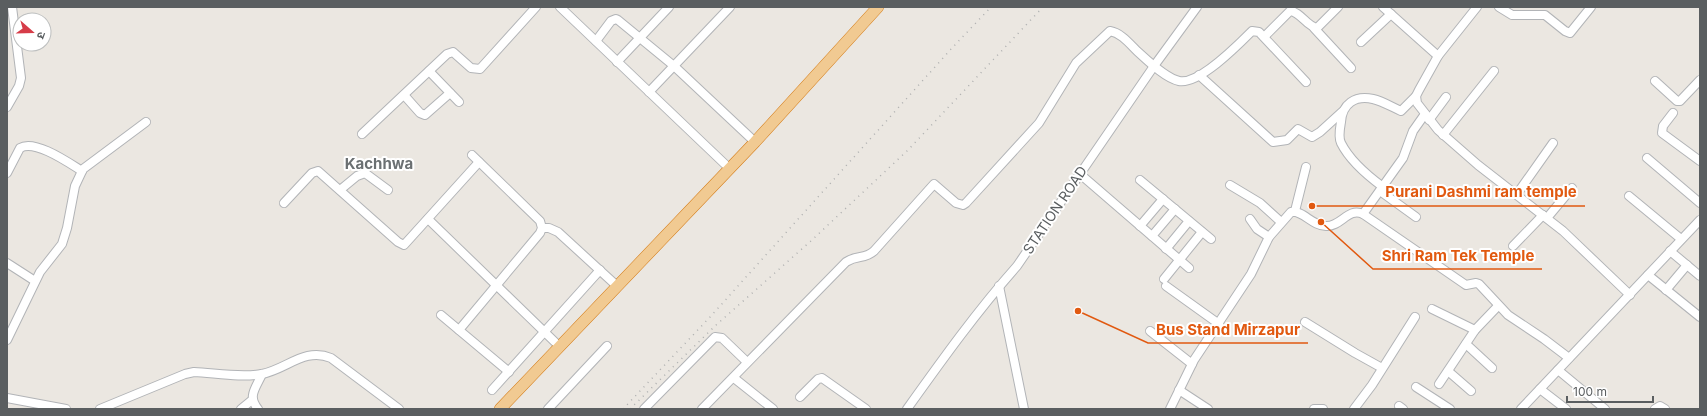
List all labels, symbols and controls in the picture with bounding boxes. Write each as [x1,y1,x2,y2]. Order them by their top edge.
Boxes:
north arrow [12,12,52,52]
text: उ [34,30,49,41]
district label: Kachhwa [345,154,413,173]
street label: STATION ROAD [1019,163,1090,257]
callout: Purani Dashmi ram temple [1377,179,1585,206]
text: Purani Dashmi ram temple [1385,182,1577,201]
callout: Shri Ram Tek Temple [1373,242,1542,269]
text: Shri Ram Tek Temple [1382,246,1534,265]
callout: Bus Stand Mirzapur [1148,316,1308,343]
text: Bus Stand Mirzapur [1156,320,1300,339]
scale bar [1567,378,1653,404]
text: 100 m [1573,384,1607,399]

